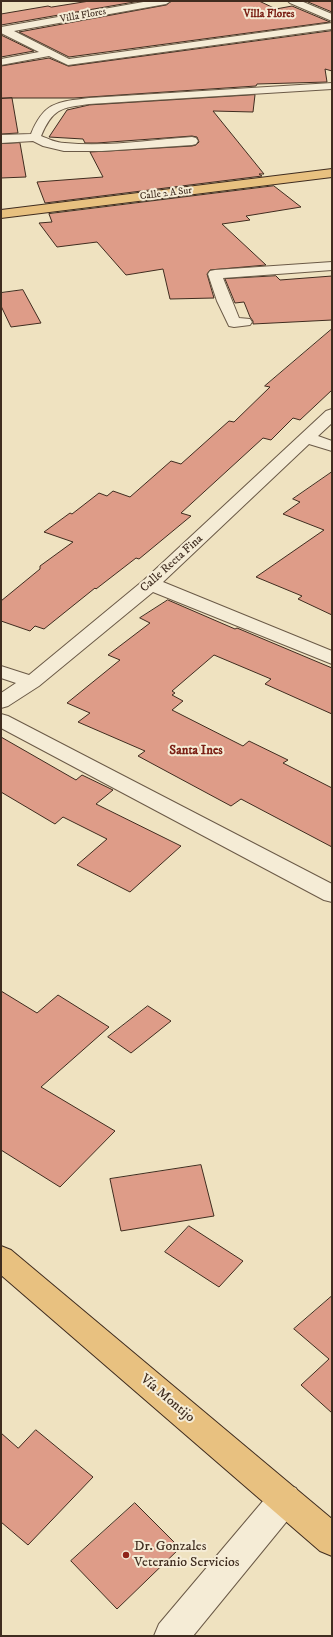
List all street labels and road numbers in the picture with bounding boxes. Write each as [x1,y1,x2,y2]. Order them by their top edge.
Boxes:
street label: Villa Flores [59,6,107,26]
street label: Calle 2 A Sur [139,185,193,203]
street label: Calle Recta Fina [138,532,206,596]
street label: Vía Montijo [136,1371,198,1427]

